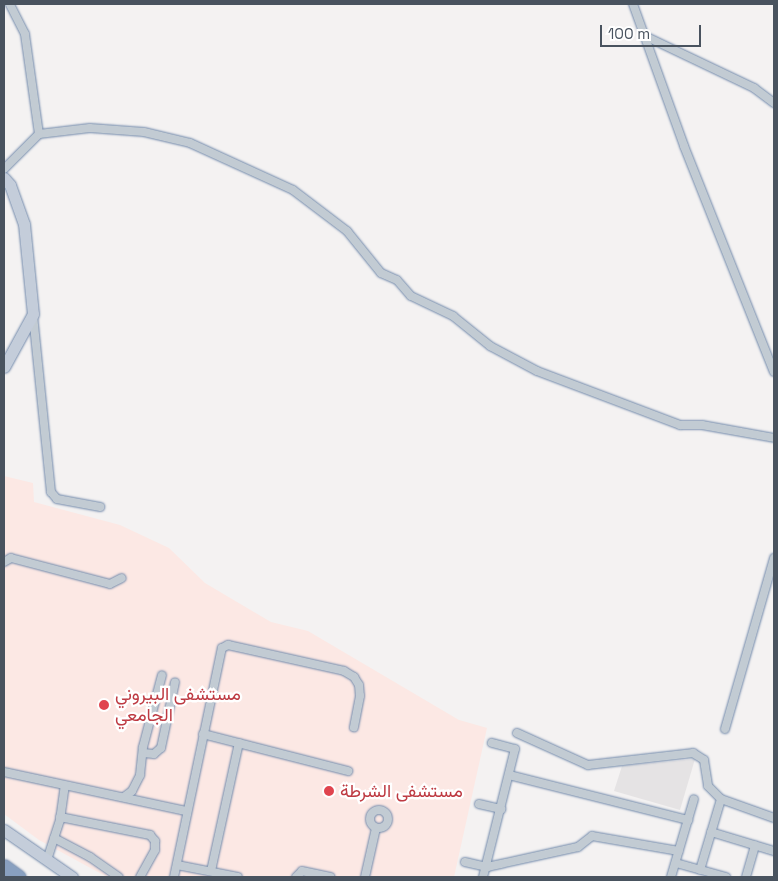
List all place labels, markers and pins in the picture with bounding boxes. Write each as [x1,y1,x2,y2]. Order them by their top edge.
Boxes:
place label: مستشفى البيروني الجامعي [115,684,241,726]
marker: مستشفى البيروني الجامعي [97,698,111,712]
place label: مستشفى الشرطة [340,780,463,802]
marker: مستشفى الشرطة [322,784,336,798]

